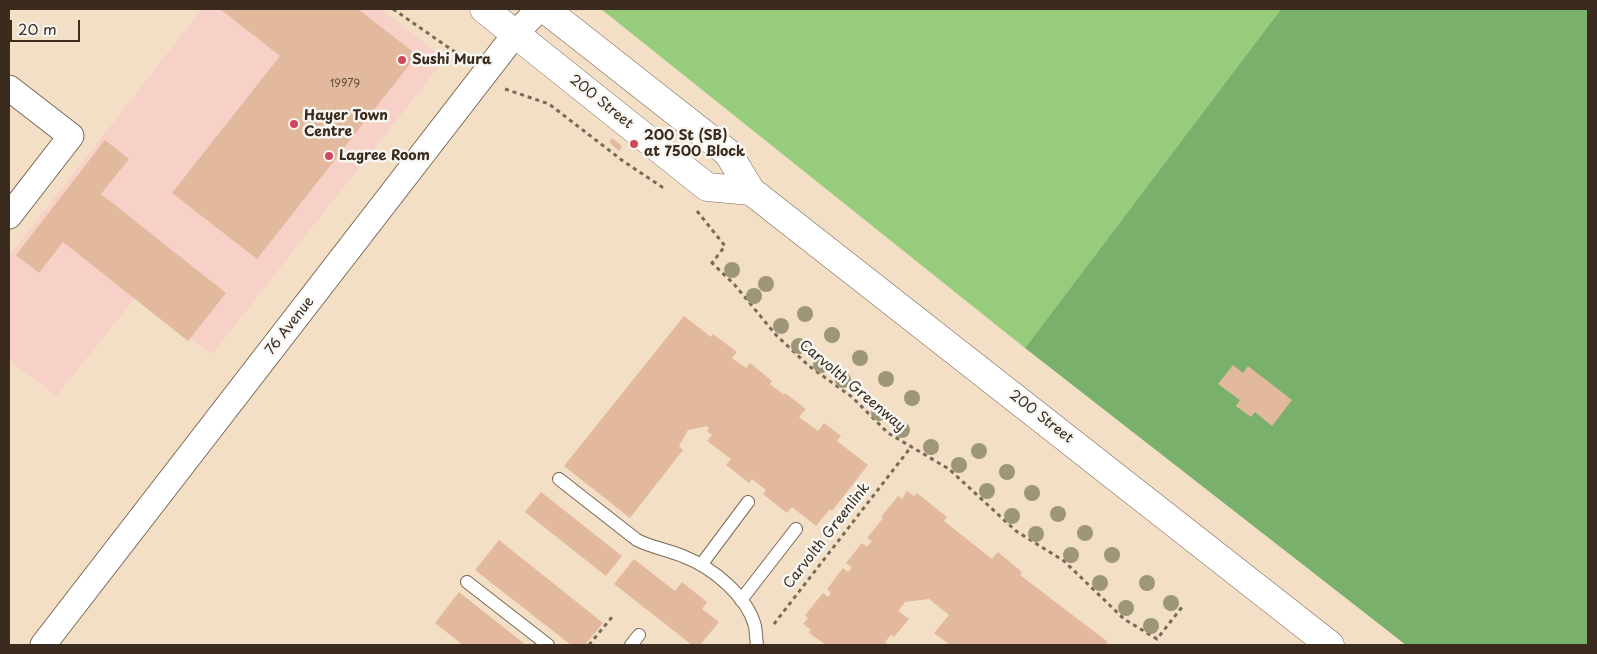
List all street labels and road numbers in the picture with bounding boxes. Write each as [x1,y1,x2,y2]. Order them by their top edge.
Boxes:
street label: 200 Street [566,71,636,133]
street label: 76 Avenue [262,294,318,358]
street label: Carvolth Greenway [796,337,908,435]
street label: 200 Street [1006,387,1076,447]
street label: Carvolth Greenlink [780,480,874,592]

